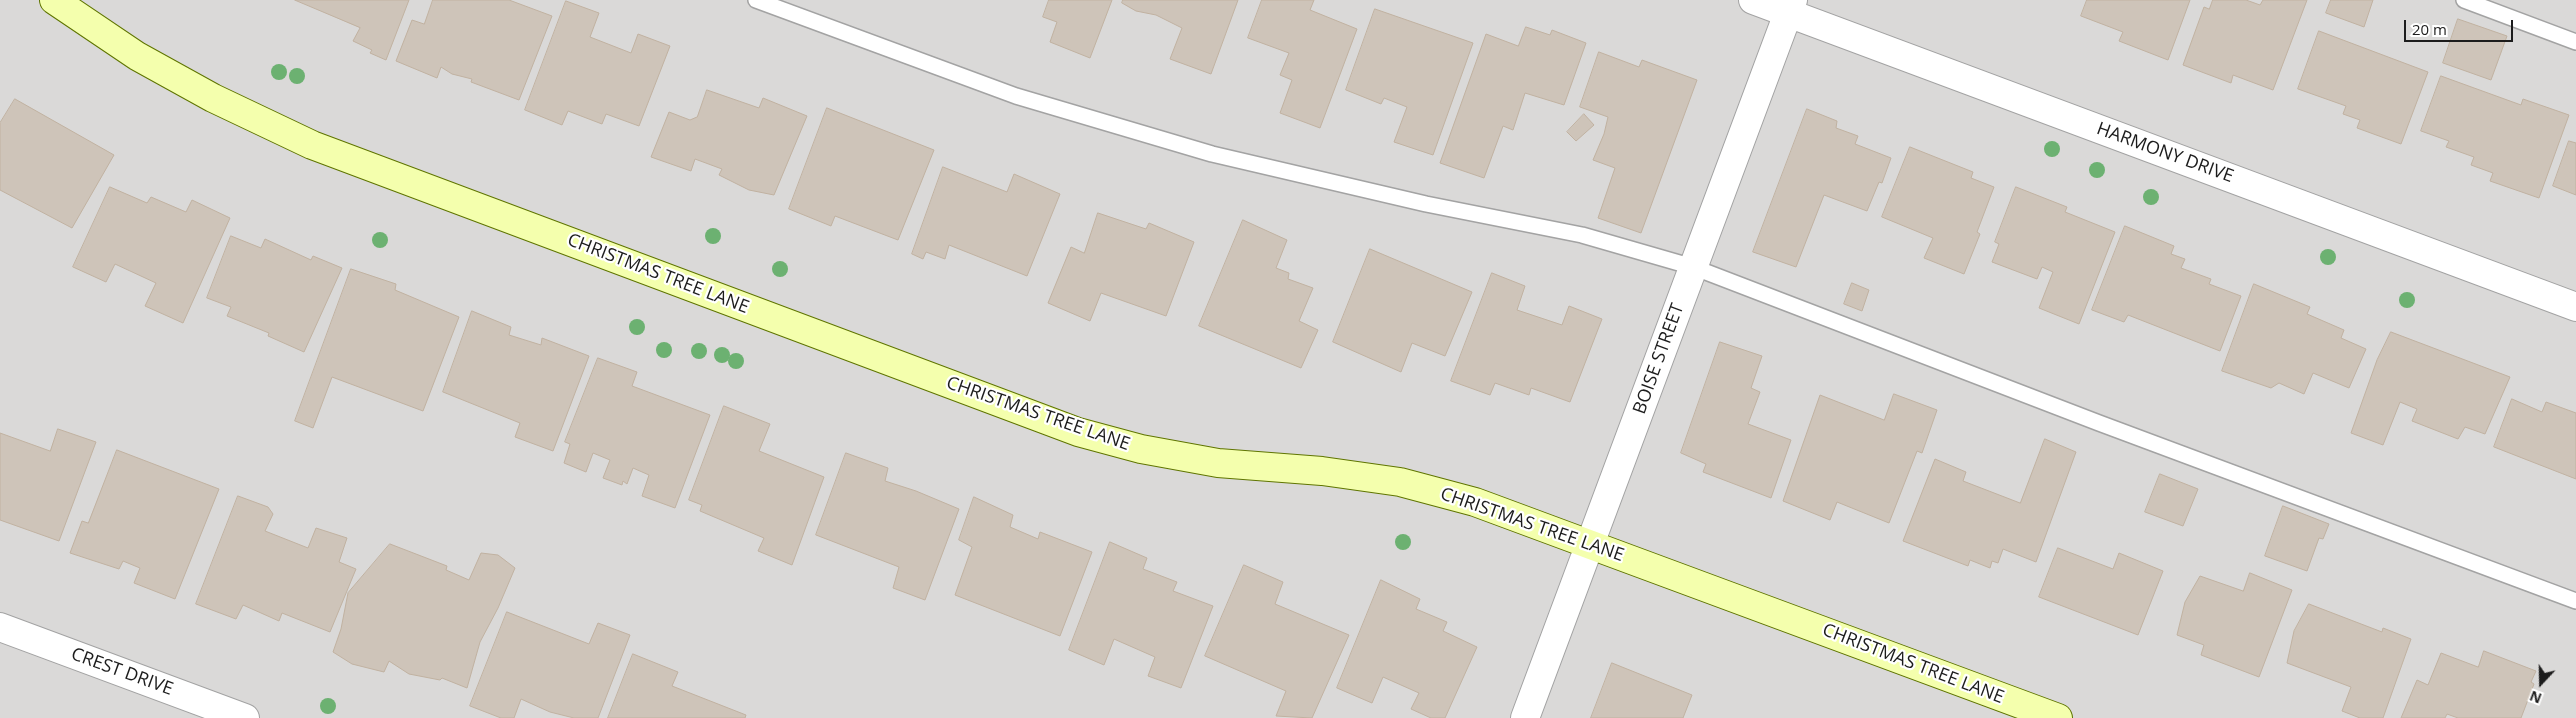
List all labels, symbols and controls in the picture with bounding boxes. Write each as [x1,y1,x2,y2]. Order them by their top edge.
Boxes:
scale bar [2406,10,2515,42]
text: 20 m [2412,19,2447,39]
street label: HARMONY DRIVE [2094,118,2236,188]
street label: CHRISTMAS TREE LANE [564,229,752,319]
street label: BOISE STREET [1629,301,1689,417]
street label: CHRISTMAS TREE LANE [943,372,1133,456]
street label: CHRISTMAS TREE LANE [1437,483,1627,567]
street label: CHRISTMAS TREE LANE [1819,619,2007,709]
street label: CREST DRIVE [68,644,176,700]
north arrow [2516,658,2566,708]
text: N [2527,687,2544,708]

